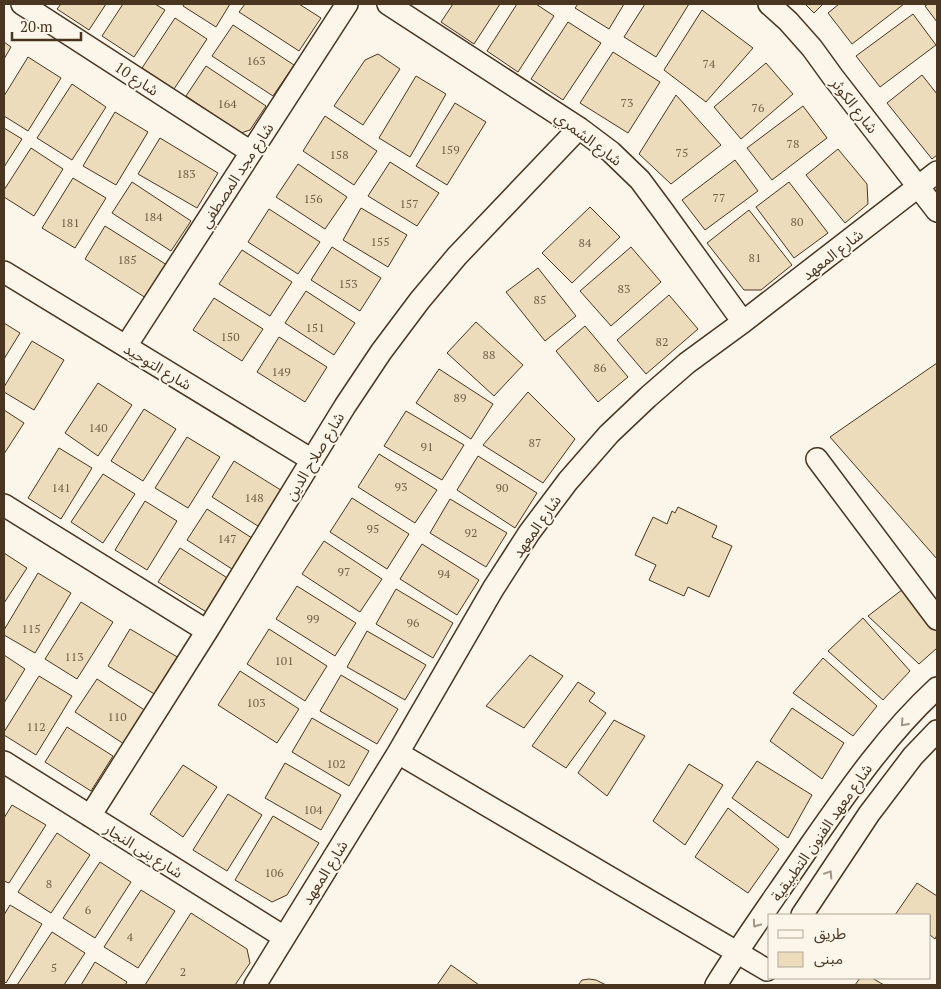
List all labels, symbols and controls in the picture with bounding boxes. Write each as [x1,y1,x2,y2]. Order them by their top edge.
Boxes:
scale bar [12,10,81,42]
text: 20 m [20,16,53,36]
house number: 163 [246,53,266,68]
street label: شارع 10 [109,56,163,102]
house number: 74 [703,56,716,71]
street label: شارع الكوثر [824,72,883,139]
house number: 73 [621,95,633,110]
house number: 164 [217,96,237,111]
house number: 76 [752,100,765,115]
street label: شارع الشمري [550,106,627,172]
street label: شارع مجد المصطفي [195,118,280,233]
house number: 78 [787,136,799,151]
house number: 159 [440,142,460,157]
house number: 75 [676,145,688,160]
house number: 158 [329,147,349,162]
house number: 183 [176,166,196,181]
house number: 77 [713,190,725,205]
house number: 156 [303,191,323,206]
house number: 157 [399,196,419,211]
house number: 184 [143,209,163,224]
house number: 80 [791,214,803,229]
house number: 181 [60,215,80,230]
street label: شارع المعهد [797,224,869,287]
house number: 155 [370,234,390,249]
house number: 84 [579,235,592,250]
house number: 81 [749,250,761,265]
house number: 185 [117,252,137,267]
house number: 153 [338,276,358,291]
house number: 83 [618,281,630,296]
house number: 85 [534,292,546,307]
house number: 151 [305,320,325,335]
house number: 150 [220,329,240,344]
house number: 82 [656,334,668,349]
street label: شارع التوحيد [119,338,196,397]
house number: 88 [483,347,495,362]
house number: 86 [594,360,607,375]
house number: 149 [271,364,291,379]
house number: 89 [454,390,466,405]
street label: شارع صلاح الدين [280,408,351,505]
house number: 140 [88,420,108,435]
house number: 87 [529,435,541,450]
house number: 91 [421,439,433,454]
house number: 93 [395,479,407,494]
house number: 141 [51,480,71,495]
house number: 90 [496,480,508,495]
house number: 148 [244,490,264,505]
street label: شارع المعهد [507,490,568,563]
house number: 95 [367,521,379,536]
house number: 92 [465,525,477,540]
house number: 147 [217,531,237,546]
house number: 97 [338,564,350,579]
house number: 94 [438,566,451,581]
house number: 99 [307,611,319,626]
house number: 96 [407,615,420,630]
house number: 115 [21,621,41,636]
house number: 113 [64,649,84,664]
house number: 101 [274,653,294,668]
house number: 103 [246,695,266,710]
house number: 110 [107,709,127,724]
one-way arrow [900,717,909,726]
house number: 112 [26,719,46,734]
house number: 102 [326,756,346,771]
street label: شارع معهد الفنون التطبيقية [766,759,879,906]
house number: 104 [303,802,323,817]
street label: شارع بنى النجار [99,817,187,885]
street label: شارع المعهد [296,836,354,910]
house number: 106 [264,865,284,880]
one-way arrow [823,871,832,880]
house number: 8 [46,876,52,891]
house number: 6 [85,902,92,917]
legend [768,914,931,979]
one-way arrow [753,918,762,928]
text: طريق [814,923,846,944]
house number: 4 [127,929,134,944]
text: مبنى [814,948,843,968]
house number: 5 [51,960,57,975]
house number: 2 [180,964,186,979]

